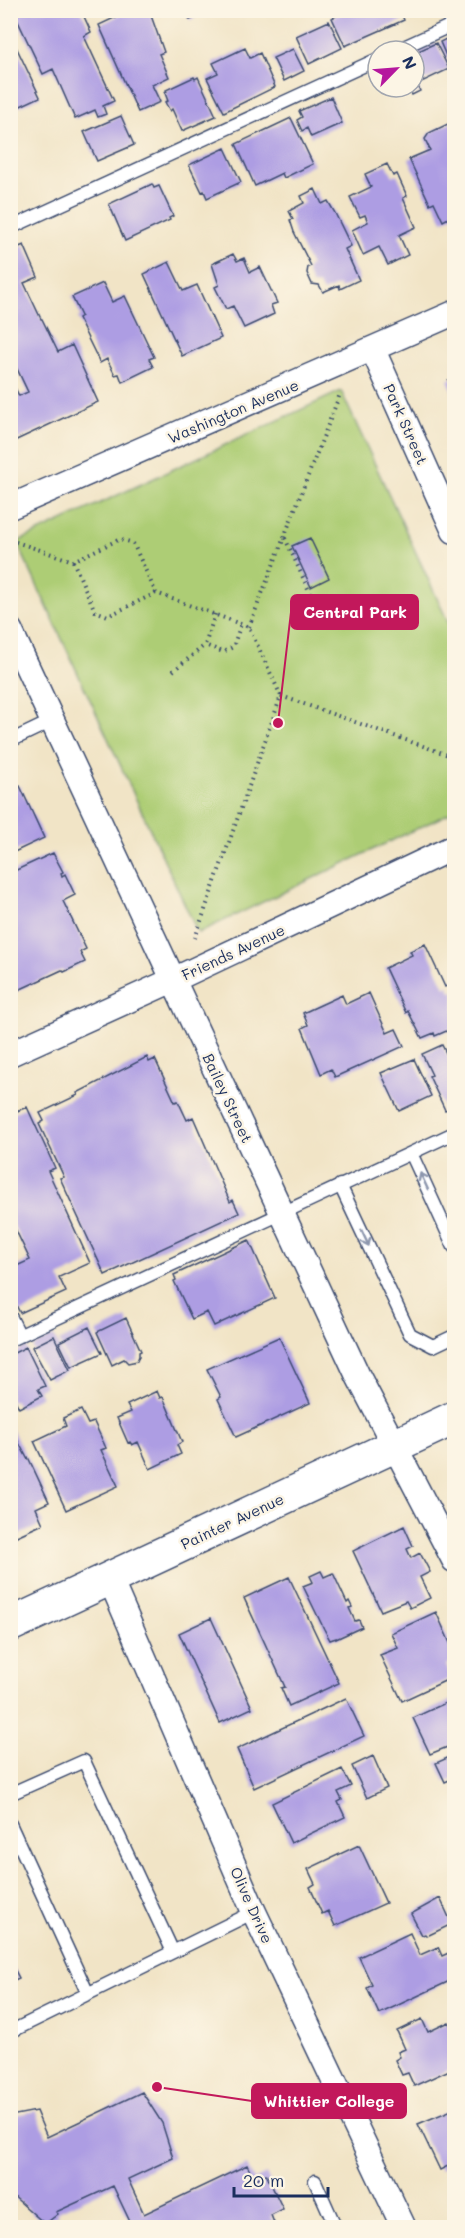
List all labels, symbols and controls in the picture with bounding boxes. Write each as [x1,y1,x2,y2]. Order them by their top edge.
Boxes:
north arrow [366,39,426,99]
text: N [398,53,422,72]
street label: Washington Avenue [164,374,302,448]
street label: Park Street [379,380,433,468]
callout: Central Park [291,595,418,629]
text: Central Park [303,601,407,622]
street label: Friends Avenue [178,919,288,985]
street label: Bailey Street [199,1050,257,1146]
one-way arrow [417,1172,428,1190]
one-way arrow [360,1229,371,1247]
street label: Painter Avenue [177,1488,287,1554]
street label: Olive Drive [226,1864,278,1946]
callout: Whittier College [252,2084,406,2118]
text: Whittier College [264,2090,394,2111]
scale bar [234,2160,328,2198]
text: 20 m [243,2168,284,2192]

